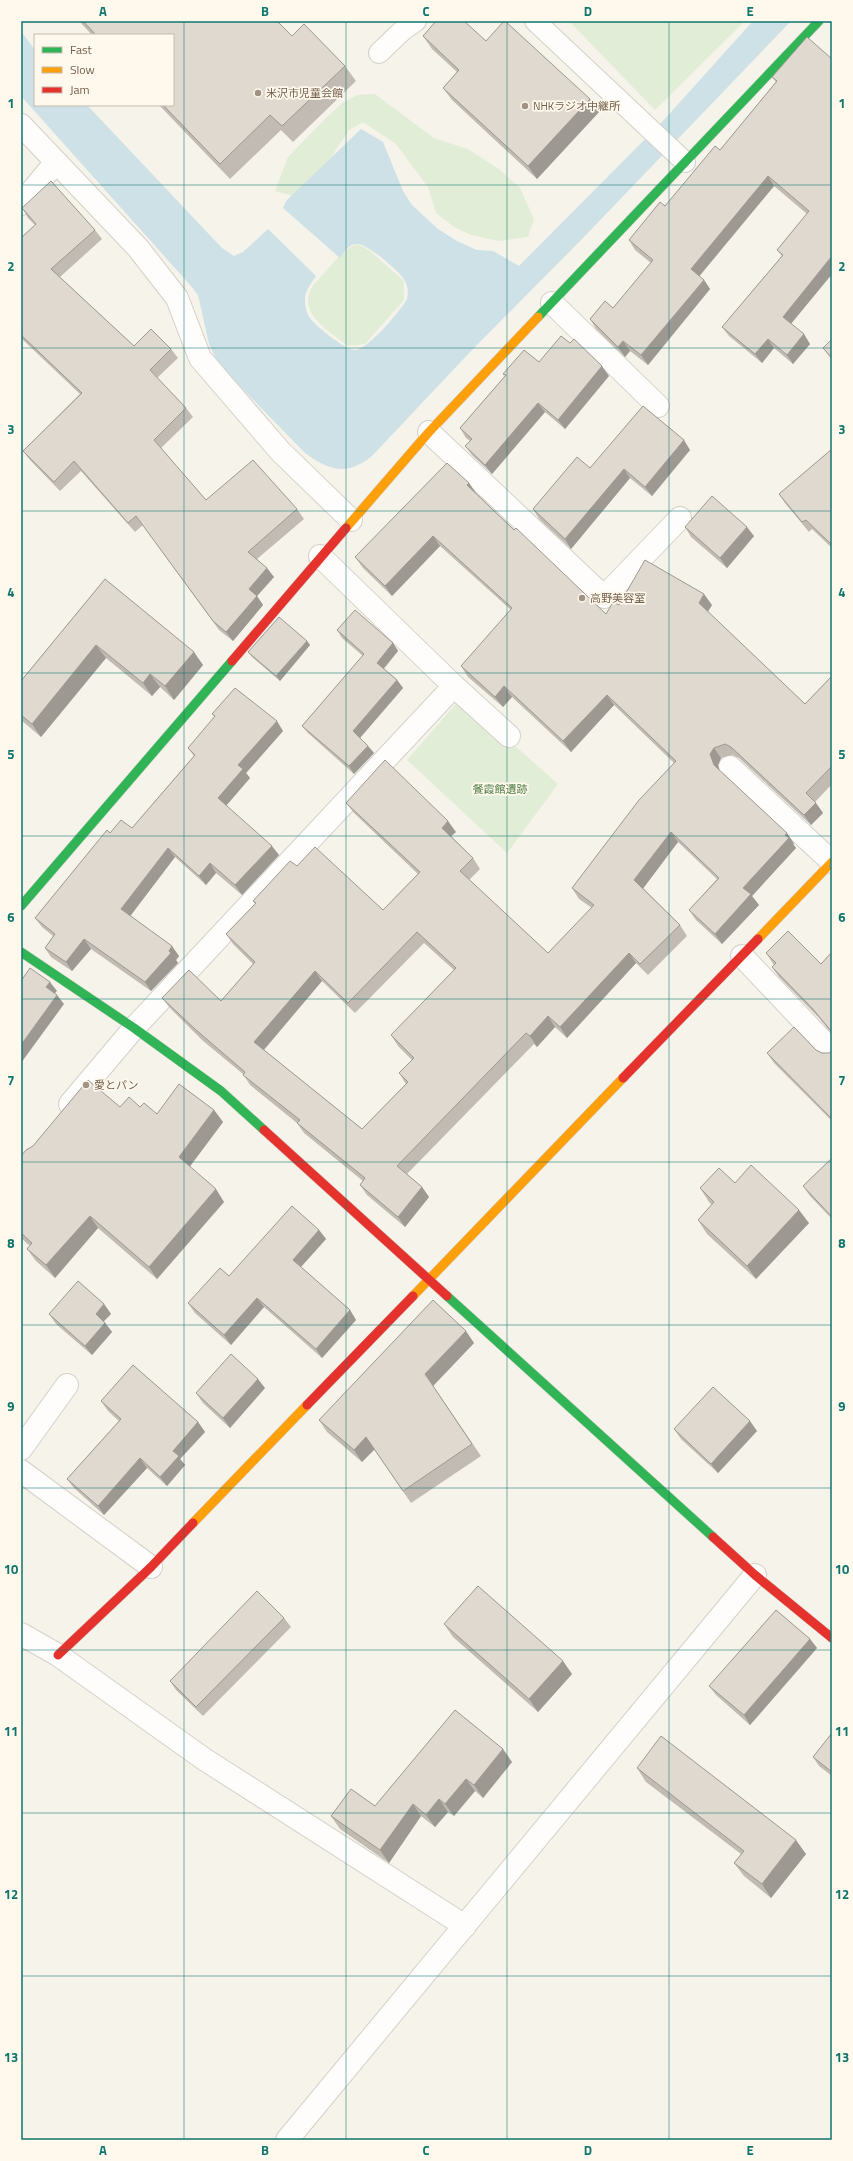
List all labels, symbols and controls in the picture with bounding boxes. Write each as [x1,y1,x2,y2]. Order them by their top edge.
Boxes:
text: A [99,1,107,21]
text: B [261,1,269,21]
text: C [422,1,430,21]
text: D [584,1,592,21]
text: E [746,1,754,21]
legend [34,34,174,106]
text: Fast [70,40,93,59]
text: Slow [70,60,95,79]
text: Jam [70,80,90,99]
place label: 米沢市児童会館 [266,85,343,101]
marker: 米沢市児童会館 [253,88,263,98]
text: 1 [7,93,15,113]
text: 1 [838,93,846,113]
place label: NHKラジオ中継所 [533,98,621,114]
marker: NHKラジオ中継所 [520,101,530,111]
text: 2 [7,256,15,276]
text: 2 [838,256,846,276]
text: 3 [7,419,15,439]
text: 3 [838,419,846,439]
text: 4 [7,582,15,602]
text: 4 [838,582,846,602]
place label: 高野美容室 [590,590,645,606]
marker: 高野美容室 [577,593,587,603]
text: 5 [7,744,15,764]
text: 5 [838,744,846,764]
park label: 餐霞館遺跡 [473,781,528,797]
text: 6 [7,907,15,927]
text: 6 [838,907,846,927]
text: 7 [7,1070,15,1090]
text: 7 [838,1070,846,1090]
place label: 愛とパン [94,1077,139,1093]
marker: 愛とパン [81,1080,91,1090]
text: 8 [7,1233,15,1253]
text: 8 [838,1233,846,1253]
text: 9 [7,1396,15,1416]
text: 9 [838,1396,846,1416]
text: 10 [4,1559,18,1579]
text: 10 [835,1559,849,1579]
text: 11 [4,1721,18,1741]
text: 11 [835,1721,849,1741]
text: 12 [4,1884,18,1904]
text: 12 [835,1884,849,1904]
text: 13 [4,2047,18,2067]
text: 13 [835,2047,849,2067]
text: A [99,2140,107,2160]
text: B [261,2140,269,2160]
text: C [422,2140,430,2160]
text: D [584,2140,592,2160]
text: E [746,2140,754,2160]

